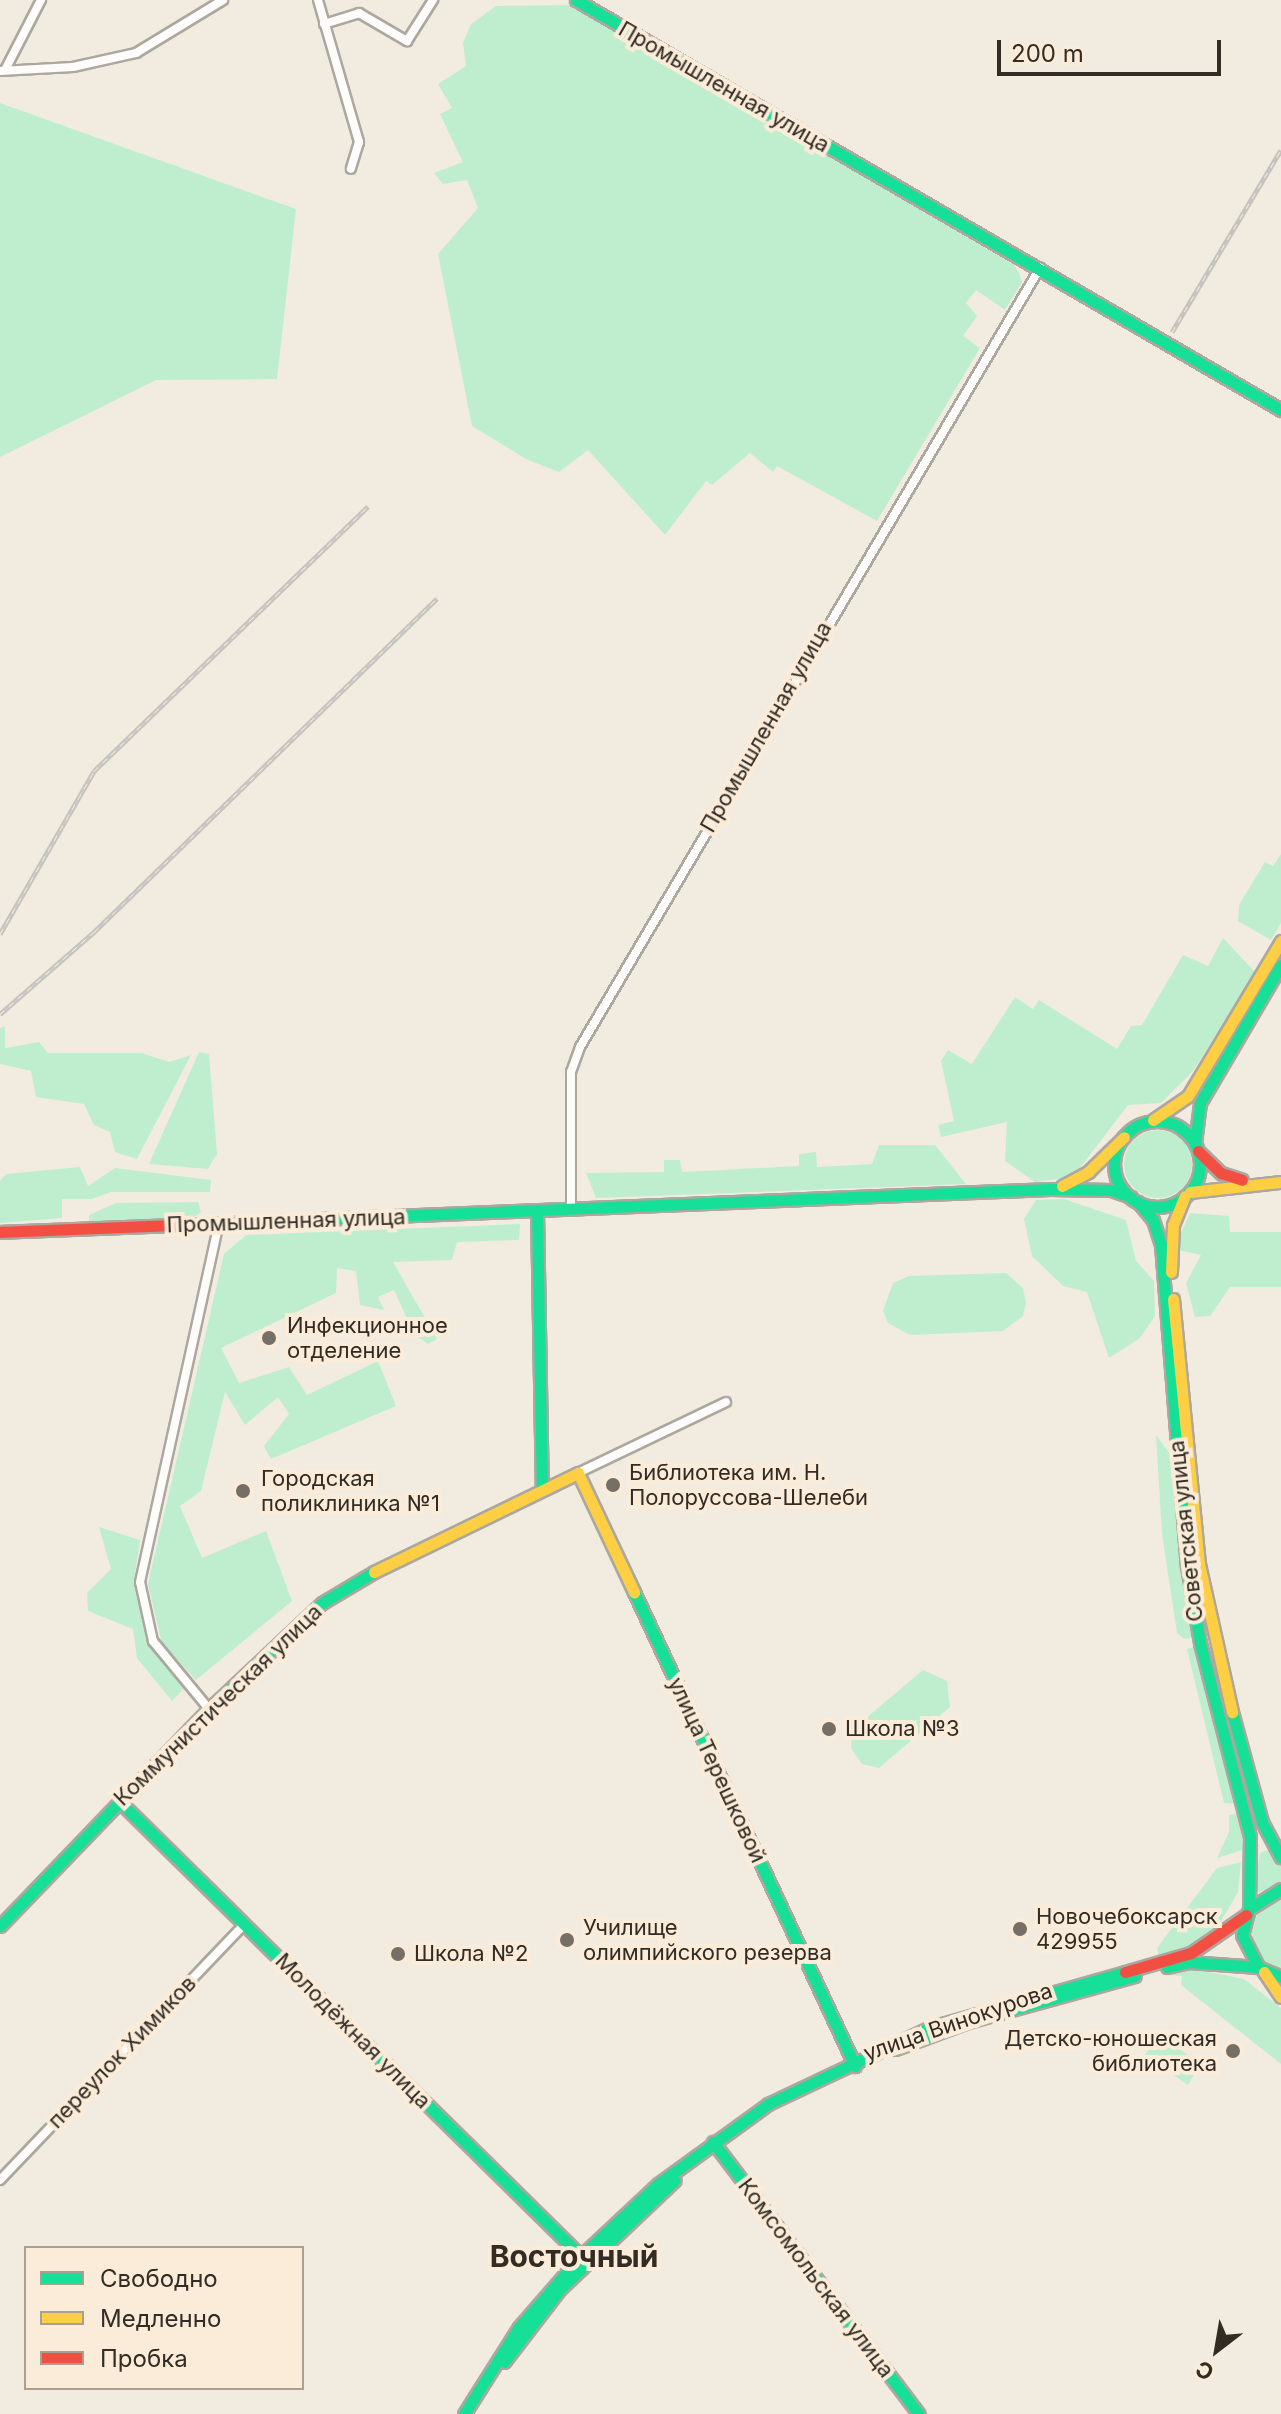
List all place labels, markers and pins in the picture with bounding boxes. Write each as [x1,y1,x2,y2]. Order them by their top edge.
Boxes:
place label: Инфекционное отделение [287,1312,448,1364]
marker: Инфекционное отделение [258,1327,280,1349]
place label: Библиотека им. Н. Полоруссова-Шелеби [629,1459,868,1510]
place label: Городская поликлиника №1 [261,1465,440,1516]
marker: Библиотека им. Н. Полоруссова-Шелеби [604,1476,622,1494]
marker: Городская поликлиника №1 [232,1480,254,1502]
place label: Школа №3 [845,1716,960,1742]
marker: Школа №3 [820,1720,838,1738]
place label: Новочебоксарск 429955 [1036,1903,1218,1954]
place label: Училище олимпийского резерва [583,1914,832,1966]
marker: Новочебоксарск 429955 [1011,1920,1029,1938]
marker: Училище олимпийского резерва [558,1931,576,1949]
place label: Школа №2 [414,1941,528,1967]
marker: Школа №2 [389,1945,407,1963]
place label: Детско-юношеская библиотека [1004,2025,1217,2076]
marker: Детско-юношеская библиотека [1224,2042,1242,2060]

